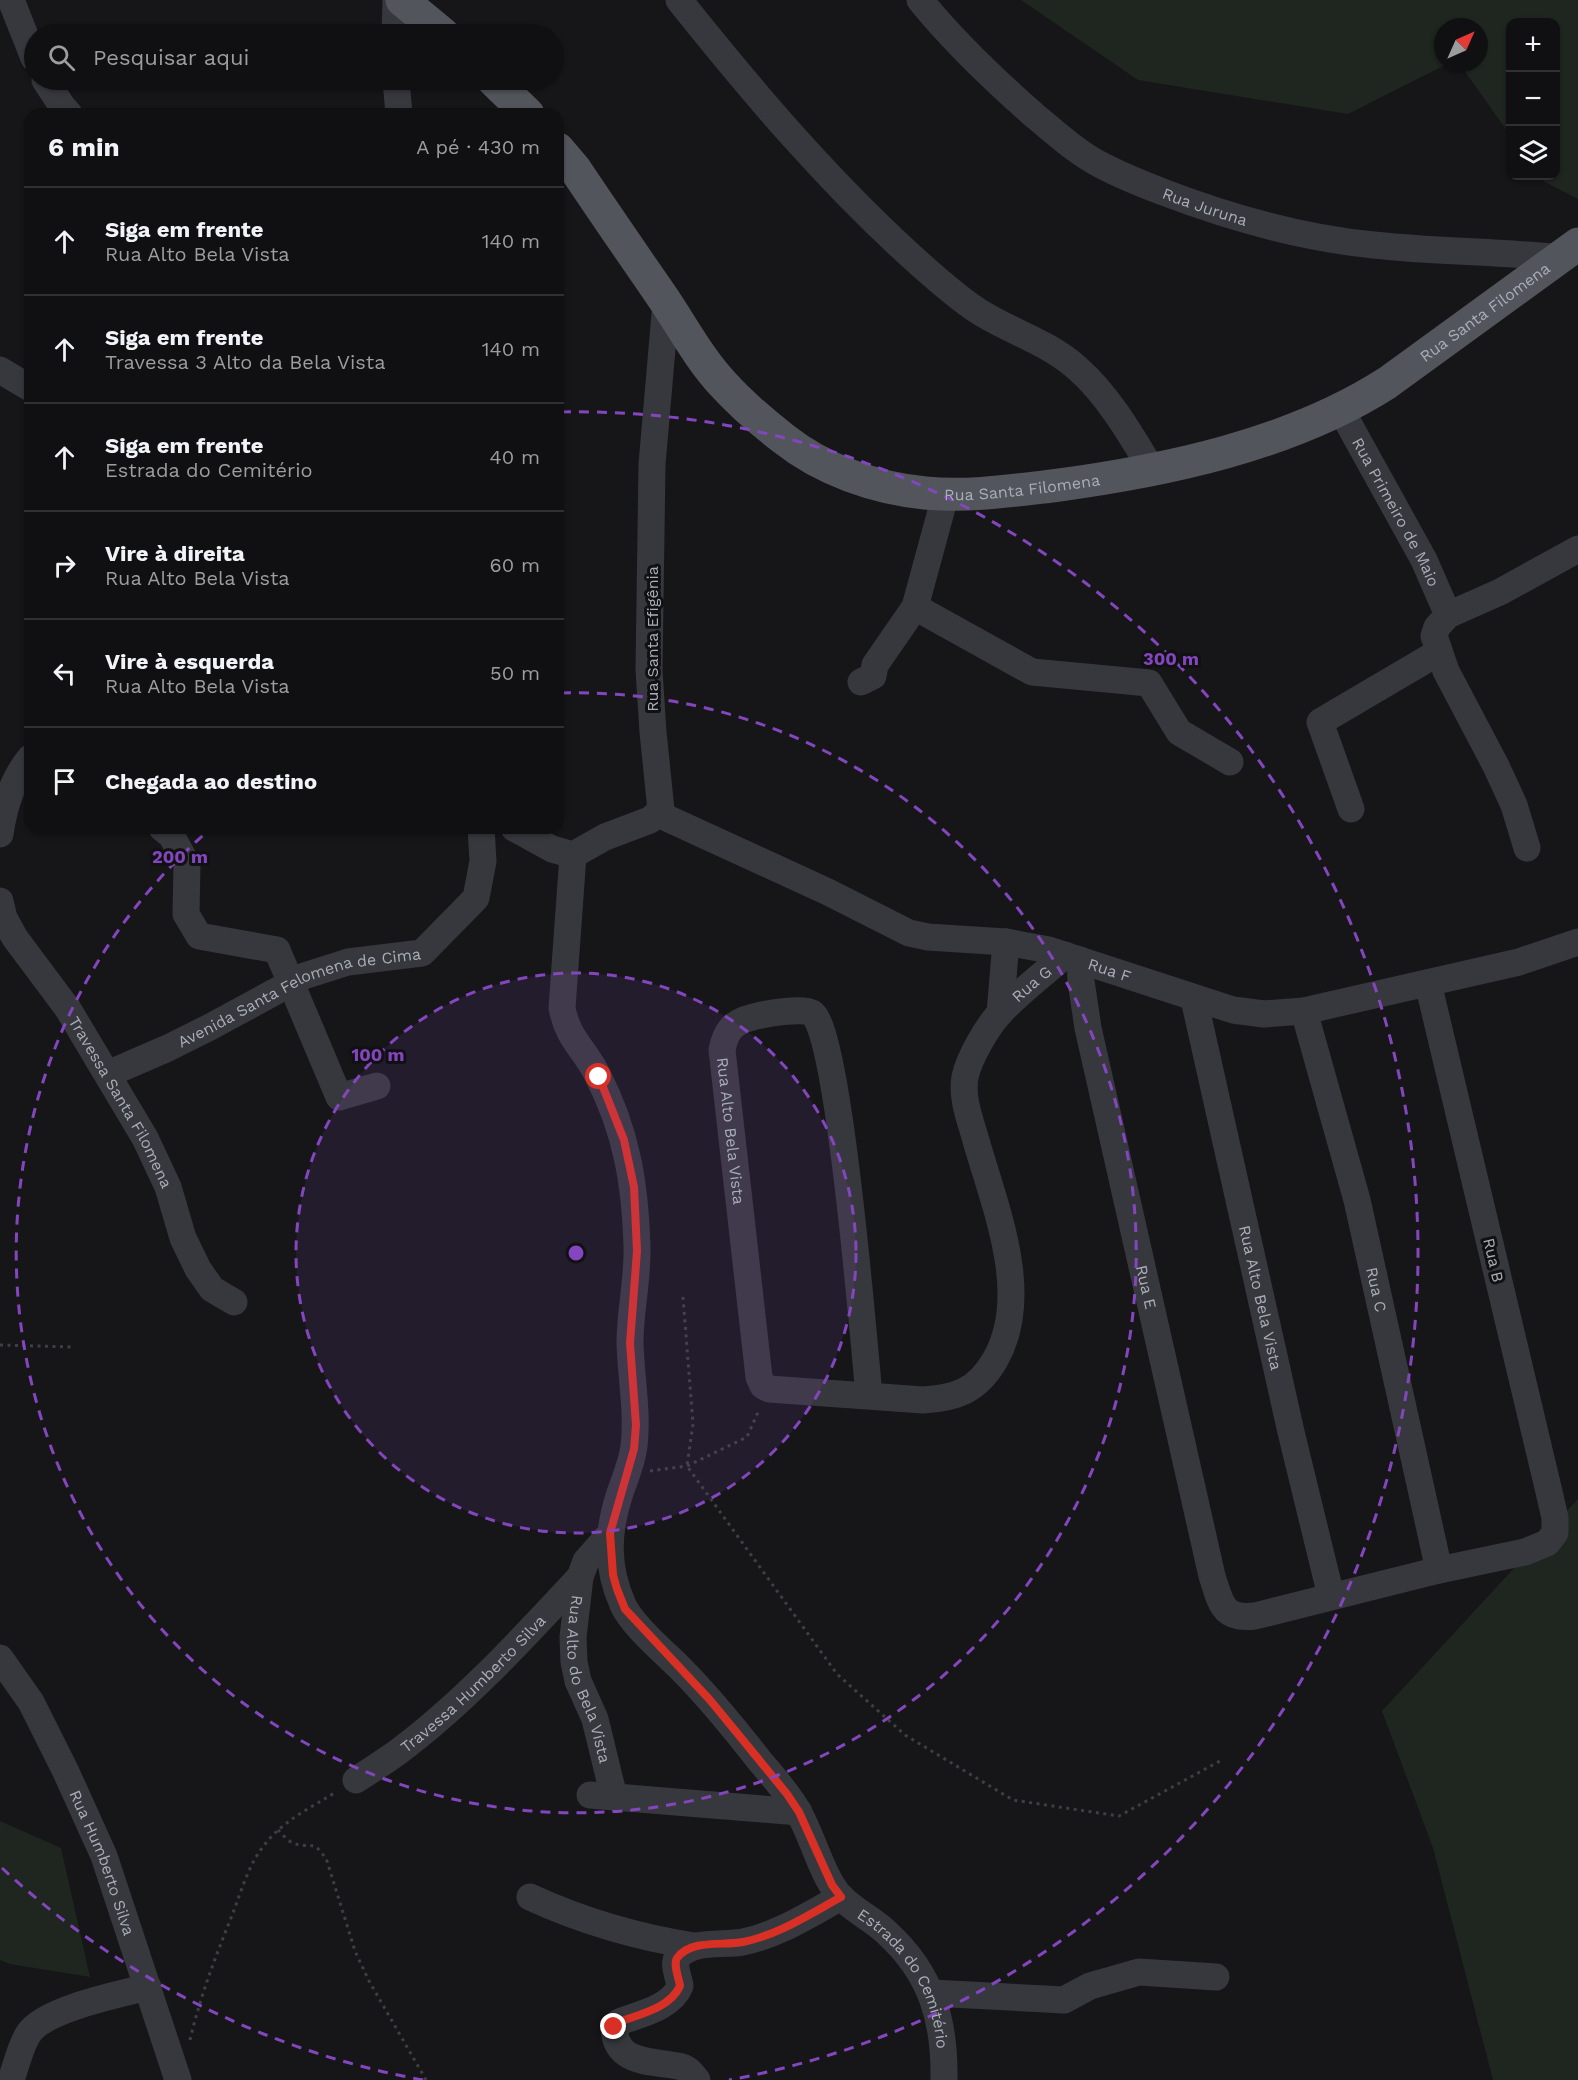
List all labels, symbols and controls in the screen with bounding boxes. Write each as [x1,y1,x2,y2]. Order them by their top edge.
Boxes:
north arrow [1434,18,1488,72]
map controls [1506,18,1560,180]
button: + [1506,18,1560,72]
search box [24,24,564,90]
icon: search [45,41,78,74]
text: Pesquisar aqui [93,45,249,70]
button: − [1506,72,1560,126]
button: layers [1506,126,1560,180]
text: 6 min [48,132,120,162]
text: A pé · 430 m [416,135,540,159]
street label: Rua Juruna [1160,184,1249,230]
text: Siga em frente [105,217,263,242]
icon: ahead [48,225,81,258]
text: 140 m [482,229,540,253]
text: Rua Alto Bela Vista [105,242,290,266]
street label: Rua Santa Filomena [1416,259,1554,366]
text: Siga em frente [105,325,263,350]
icon: ahead [48,333,81,366]
text: 140 m [482,337,540,361]
text: Travessa 3 Alto da Bela Vista [105,350,386,374]
text: Siga em frente [105,433,263,458]
street label: Rua Primeiro de Maio [1348,434,1443,589]
icon: ahead [48,441,81,474]
text: 40 m [489,445,540,469]
text: Estrada do Cemitério [105,458,313,482]
street label: Rua Santa Filomena [944,470,1101,504]
text: Vire à direita [105,541,245,566]
icon: right [48,549,81,582]
text: 60 m [490,553,540,577]
text: Rua Alto Bela Vista [105,566,290,590]
street label: Rua Santa Efigênia [643,566,662,712]
text: 300 m [1143,648,1199,669]
text: Vire à esquerda [105,649,274,674]
icon: left [48,657,81,690]
text: 50 m [490,661,540,685]
text: Rua Alto Bela Vista [105,674,290,698]
icon: arrive [48,765,81,798]
text: Chegada ao destino [105,769,317,794]
text: 200 m [152,846,208,867]
street label: Avenida Santa Felomena de Cima [175,944,422,1052]
street label: Rua F [1086,954,1134,986]
street label: Rua G [1008,962,1056,1006]
street label: Travessa Santa Filomena [65,1013,176,1191]
text: 100 m [351,1044,405,1065]
street label: Rua Alto Bela Vista [713,1056,748,1205]
route start [585,1063,611,1089]
street label: Rua Alto Bela Vista [1235,1223,1286,1372]
street label: Rua B [1479,1236,1508,1284]
centre of rings [566,1243,586,1263]
street label: Rua E [1132,1263,1160,1311]
street label: Rua C [1362,1265,1391,1314]
street label: Rua Alto do Bela Vista [563,1594,614,1765]
street label: Travessa Humberto Silva [397,1611,550,1757]
street label: Rua Humberto Silva [65,1787,139,1938]
street label: Estrada do Cemitério [854,1905,952,2049]
route end [600,2013,626,2039]

